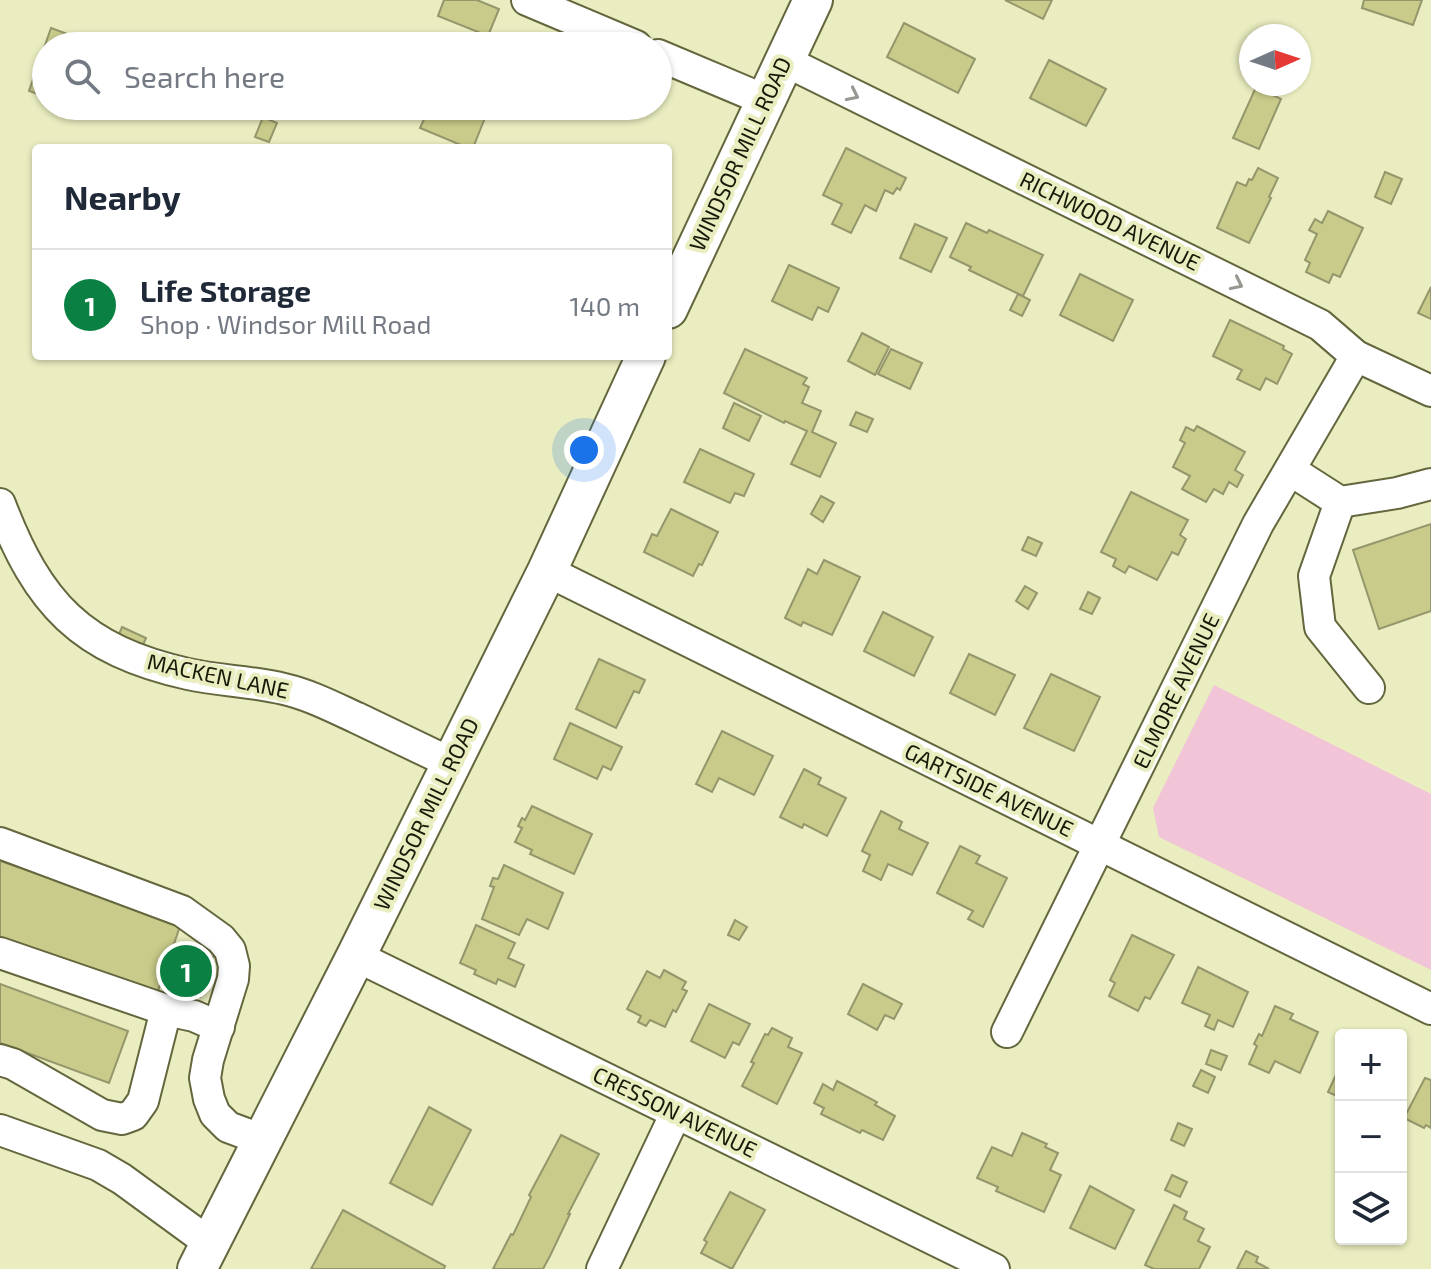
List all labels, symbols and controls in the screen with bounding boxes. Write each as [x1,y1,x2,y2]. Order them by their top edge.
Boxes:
north arrow [1239,24,1311,96]
search box [32,32,672,120]
street label: WINDSOR MILL ROAD [683,53,795,255]
icon: search [60,54,104,98]
text: Search here [124,58,285,94]
one-way arrow [845,85,860,101]
street label: RICHWOOD AVENUE [1016,165,1205,275]
text: Nearby [64,176,181,217]
text: Life Storage [140,272,311,308]
one-way arrow [1229,274,1244,290]
text: 1 [84,290,96,321]
text: 140 m [569,290,640,321]
text: Shop · Windsor Mill Road [140,308,431,339]
your location [564,430,604,470]
street label: ELMORE AVENUE [1126,609,1224,772]
street label: MACKEN LANE [145,647,291,703]
street label: WINDSOR MILL ROAD [367,713,483,914]
street label: GARTSIDE AVENUE [901,737,1078,841]
pin: 1 [160,941,212,1001]
map controls [1335,1029,1407,1245]
button: + [1335,1029,1407,1101]
street label: CRESSON AVENUE [589,1060,762,1162]
button: − [1335,1101,1407,1173]
button: layers [1335,1173,1407,1245]

